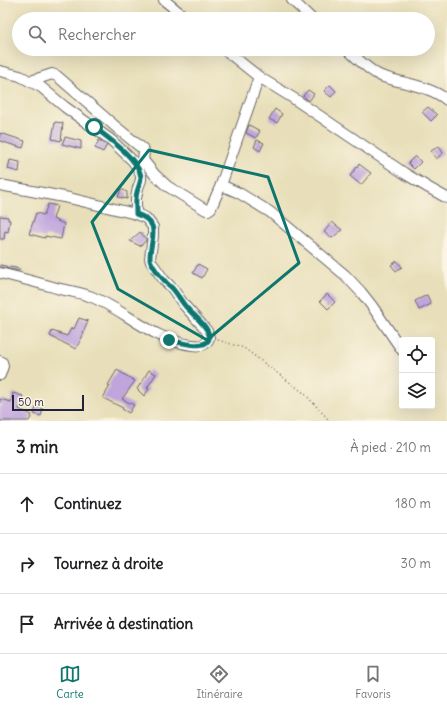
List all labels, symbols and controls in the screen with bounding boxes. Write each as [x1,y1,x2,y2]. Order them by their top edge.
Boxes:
search box [12,12,435,56]
icon: search [26,23,48,45]
text: Rechercher [58,25,136,44]
route start [85,118,103,136]
route end [160,331,178,349]
map controls [399,337,435,409]
button: locate [399,337,435,373]
button: layers [399,373,435,409]
scale bar [12,393,84,412]
text: 50 m [18,395,44,409]
text: 3 min [16,436,58,458]
text: À pied · 210 m [350,439,431,456]
icon: ahead [16,493,38,515]
text: Continuez [54,494,122,513]
text: 180 m [395,495,431,512]
icon: right [16,553,38,575]
text: Tournez à droite [54,554,163,573]
text: 30 m [401,555,431,572]
icon: arrive [16,613,38,635]
text: Arrivée à destination [54,614,193,633]
tab: Carte [56,663,84,701]
tab: Itinéraire [196,663,243,701]
tab: Favoris [355,663,391,701]

